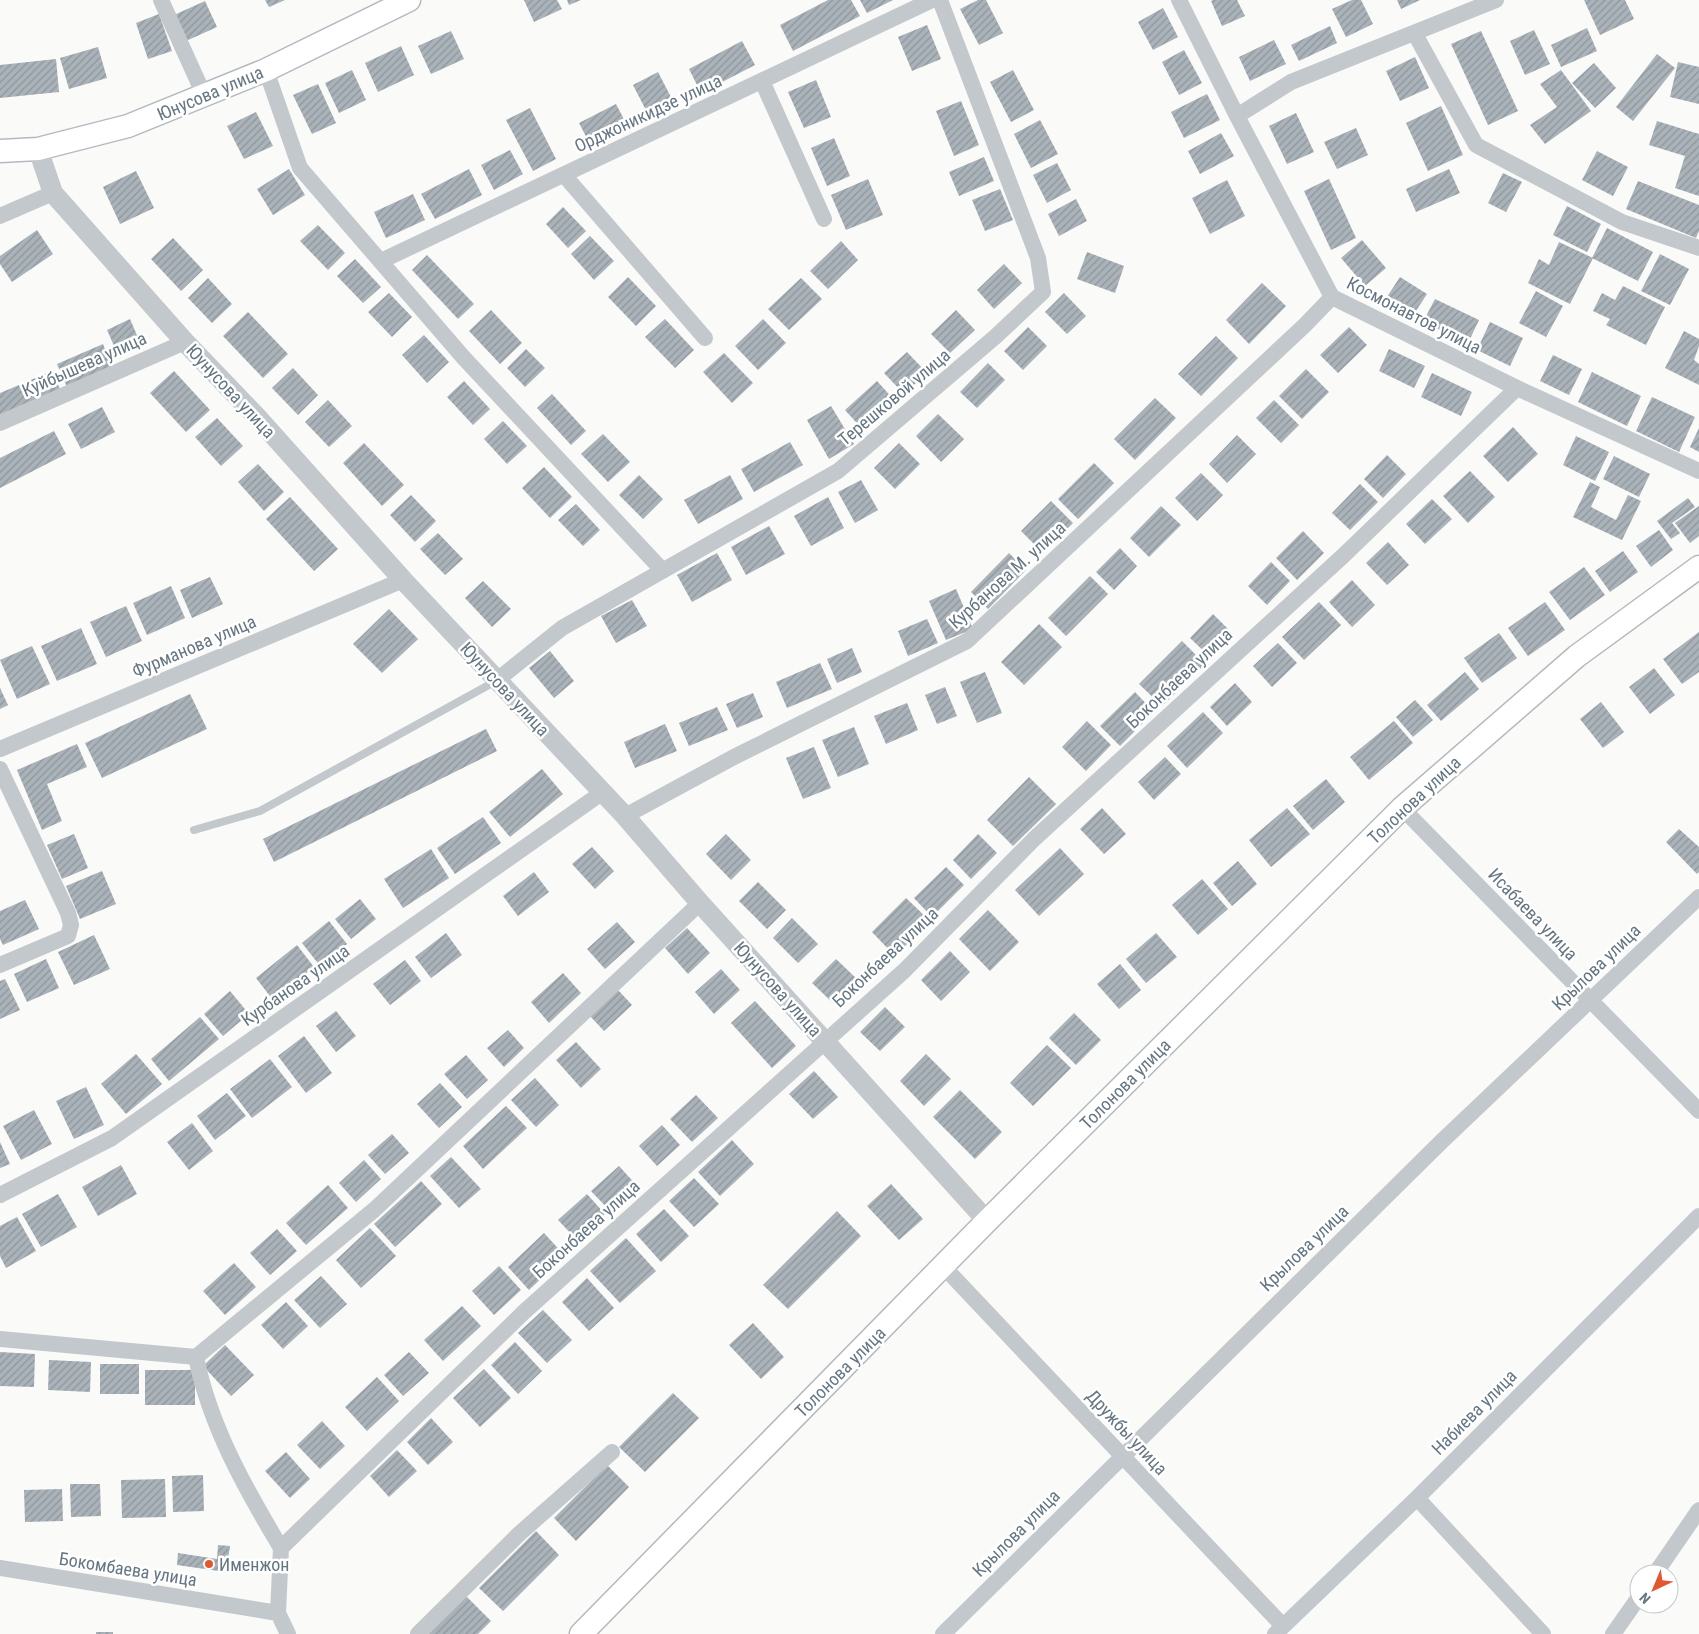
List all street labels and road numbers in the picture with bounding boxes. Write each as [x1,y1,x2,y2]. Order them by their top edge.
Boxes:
street label: Юнусова улица [154,61,266,125]
street label: Орджоникидзе улица [571,70,725,156]
street label: Космонавтов улица [1343,272,1485,358]
street label: Куйбышева улица [19,327,149,401]
street label: Юунусова улица [182,340,280,442]
street label: Терешковой улица [834,344,954,450]
street label: Курбанова М. улица [944,517,1070,633]
street label: Фурманова улица [129,610,259,682]
street label: Боконбаева улица [1122,624,1236,732]
street label: Юунусова улица [456,638,554,740]
street label: Толонова улица [1363,752,1465,848]
street label: Исабаева улица [1484,864,1582,964]
street label: Боконбаева улица [828,903,942,1011]
street label: Крылова улица [1547,920,1645,1014]
street label: Юунусова улица [730,937,826,1041]
street label: Курбанова улица [237,940,353,1030]
street label: Толонова улица [1075,1034,1175,1134]
street label: Боконбаева улица [528,1175,644,1283]
street label: Крылова улица [1255,1201,1353,1295]
street label: Толонова улица [790,1322,890,1422]
street label: Набиева улица [1427,1365,1521,1459]
street label: Дружбы улица [1082,1385,1172,1479]
street label: Крылова улица [968,1485,1064,1581]
street label: Бокомбаева улица [58,1548,198,1590]

